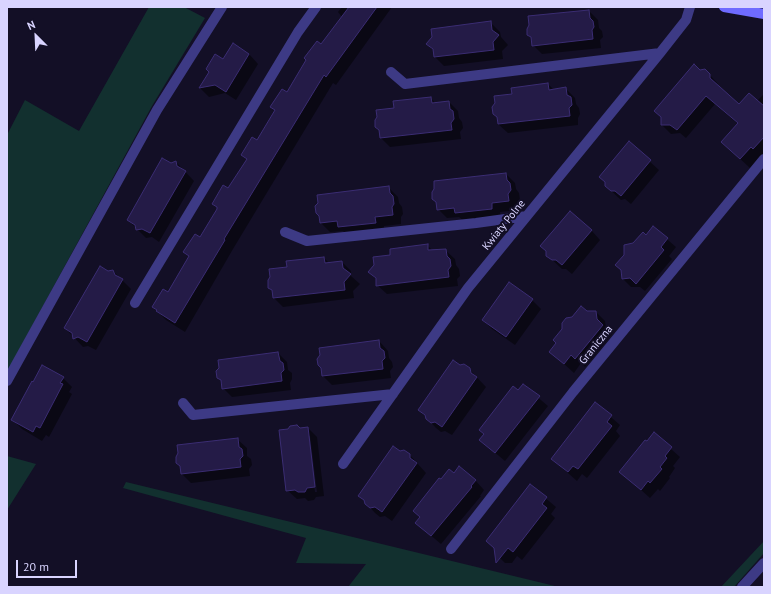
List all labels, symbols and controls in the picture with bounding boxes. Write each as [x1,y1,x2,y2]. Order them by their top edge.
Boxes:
north arrow [16,16,56,56]
text: N [25,17,37,33]
street label: Kwiaty Polne [480,197,528,253]
street label: Graniczna [576,323,616,367]
scale bar [18,552,79,578]
text: 20 m [23,559,49,574]

